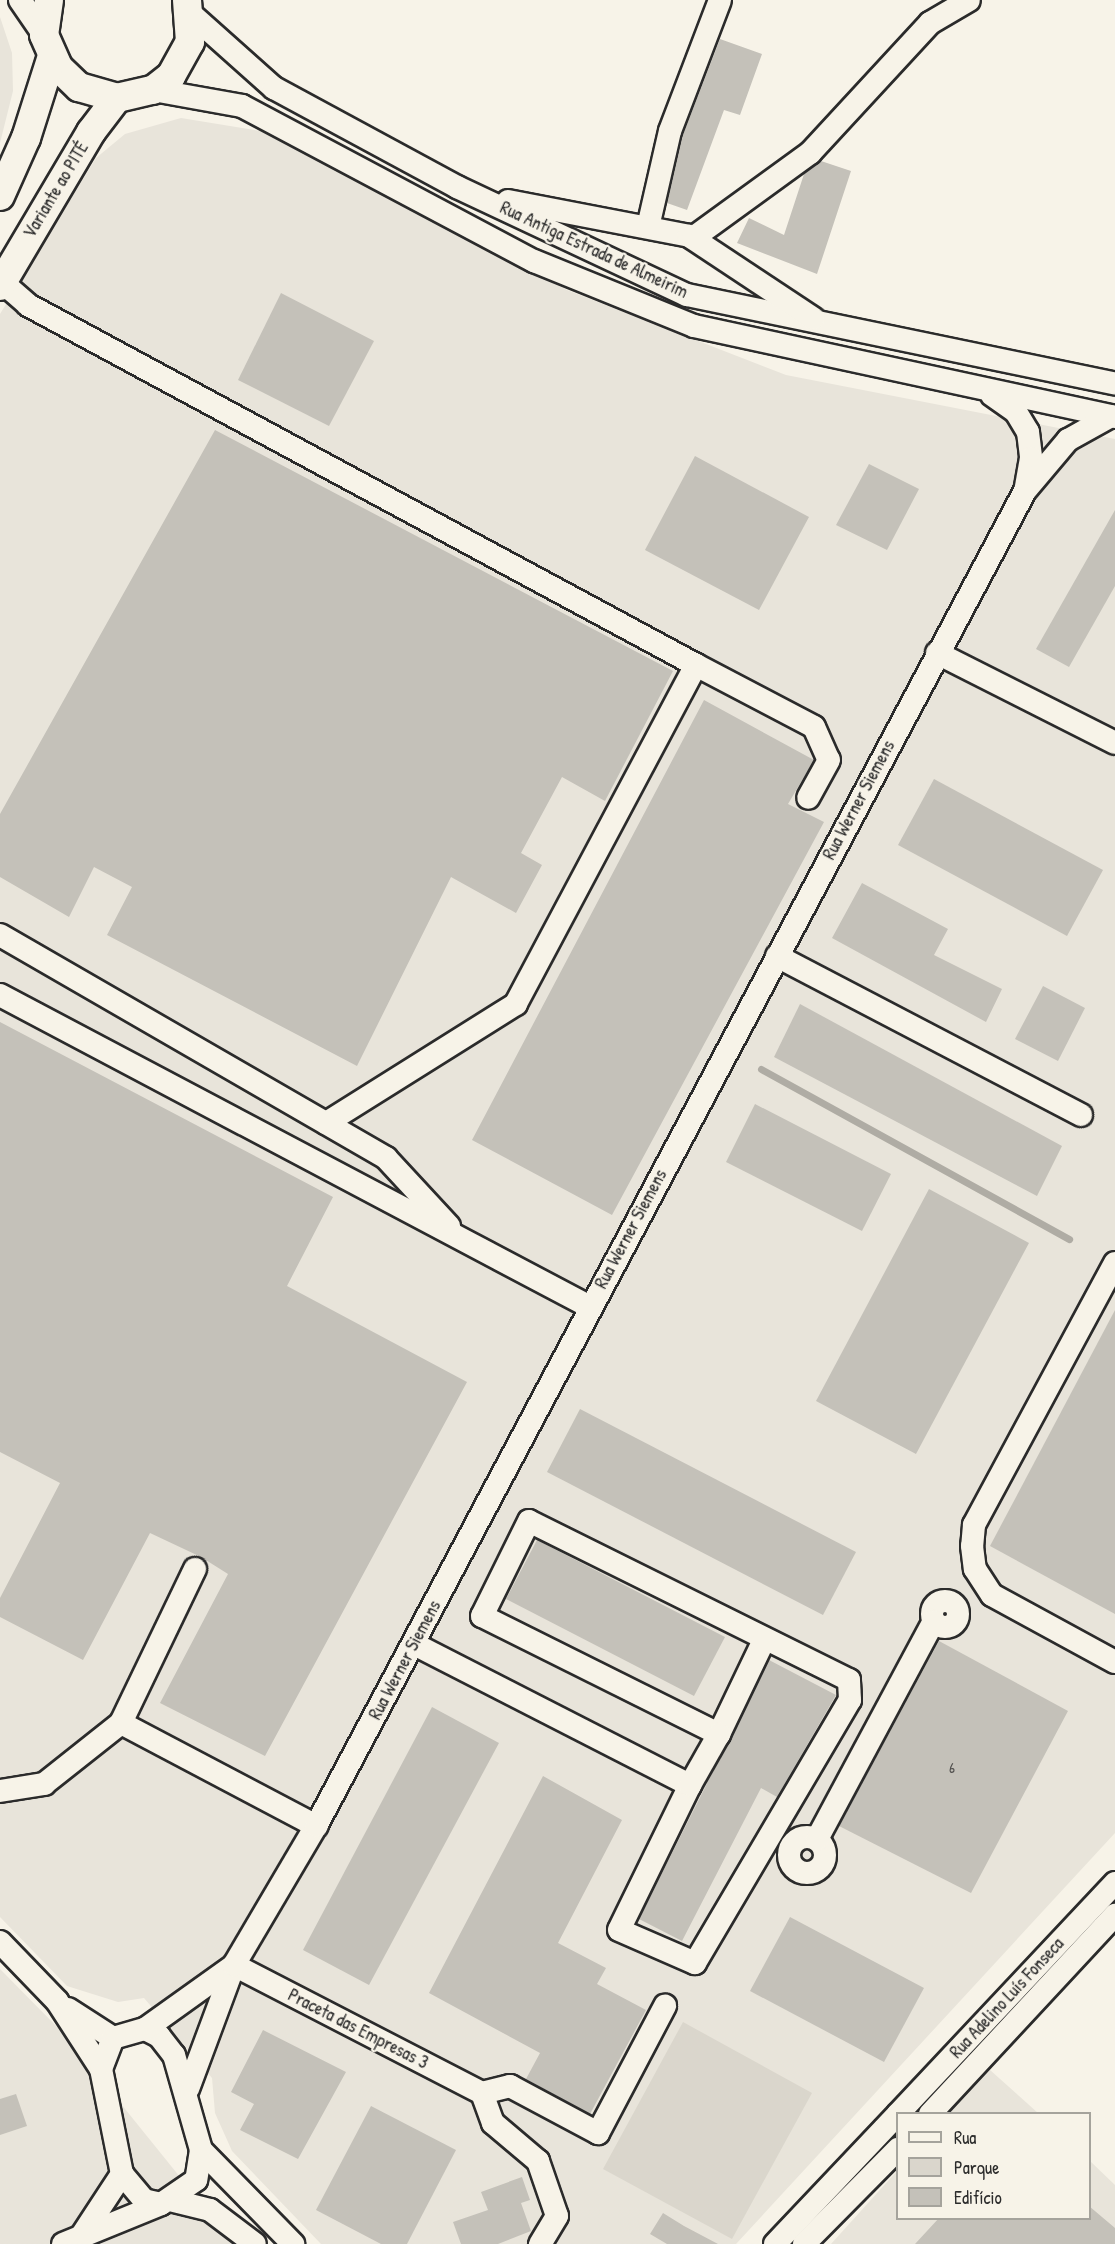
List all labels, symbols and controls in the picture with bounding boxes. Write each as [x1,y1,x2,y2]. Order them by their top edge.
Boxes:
street label: Variante ao PITÉ [19,138,93,242]
street label: Rua Antiga Estrada de Almeirim [497,197,691,303]
street label: Rua Werner Siemens [818,737,900,863]
street label: Rua Werner Siemens [590,1166,672,1292]
street label: Rua Werner Siemens [364,1597,446,1723]
house number: 6 [949,1759,955,1777]
street label: Rua Adelino Luís Fonseca [946,1933,1068,2063]
street label: Praceta das Empresas 3 [284,1984,432,2074]
legend [896,2112,1091,2220]
text: Rua [954,2125,976,2150]
text: Parque [954,2155,999,2180]
text: Edifício [954,2185,1002,2210]

